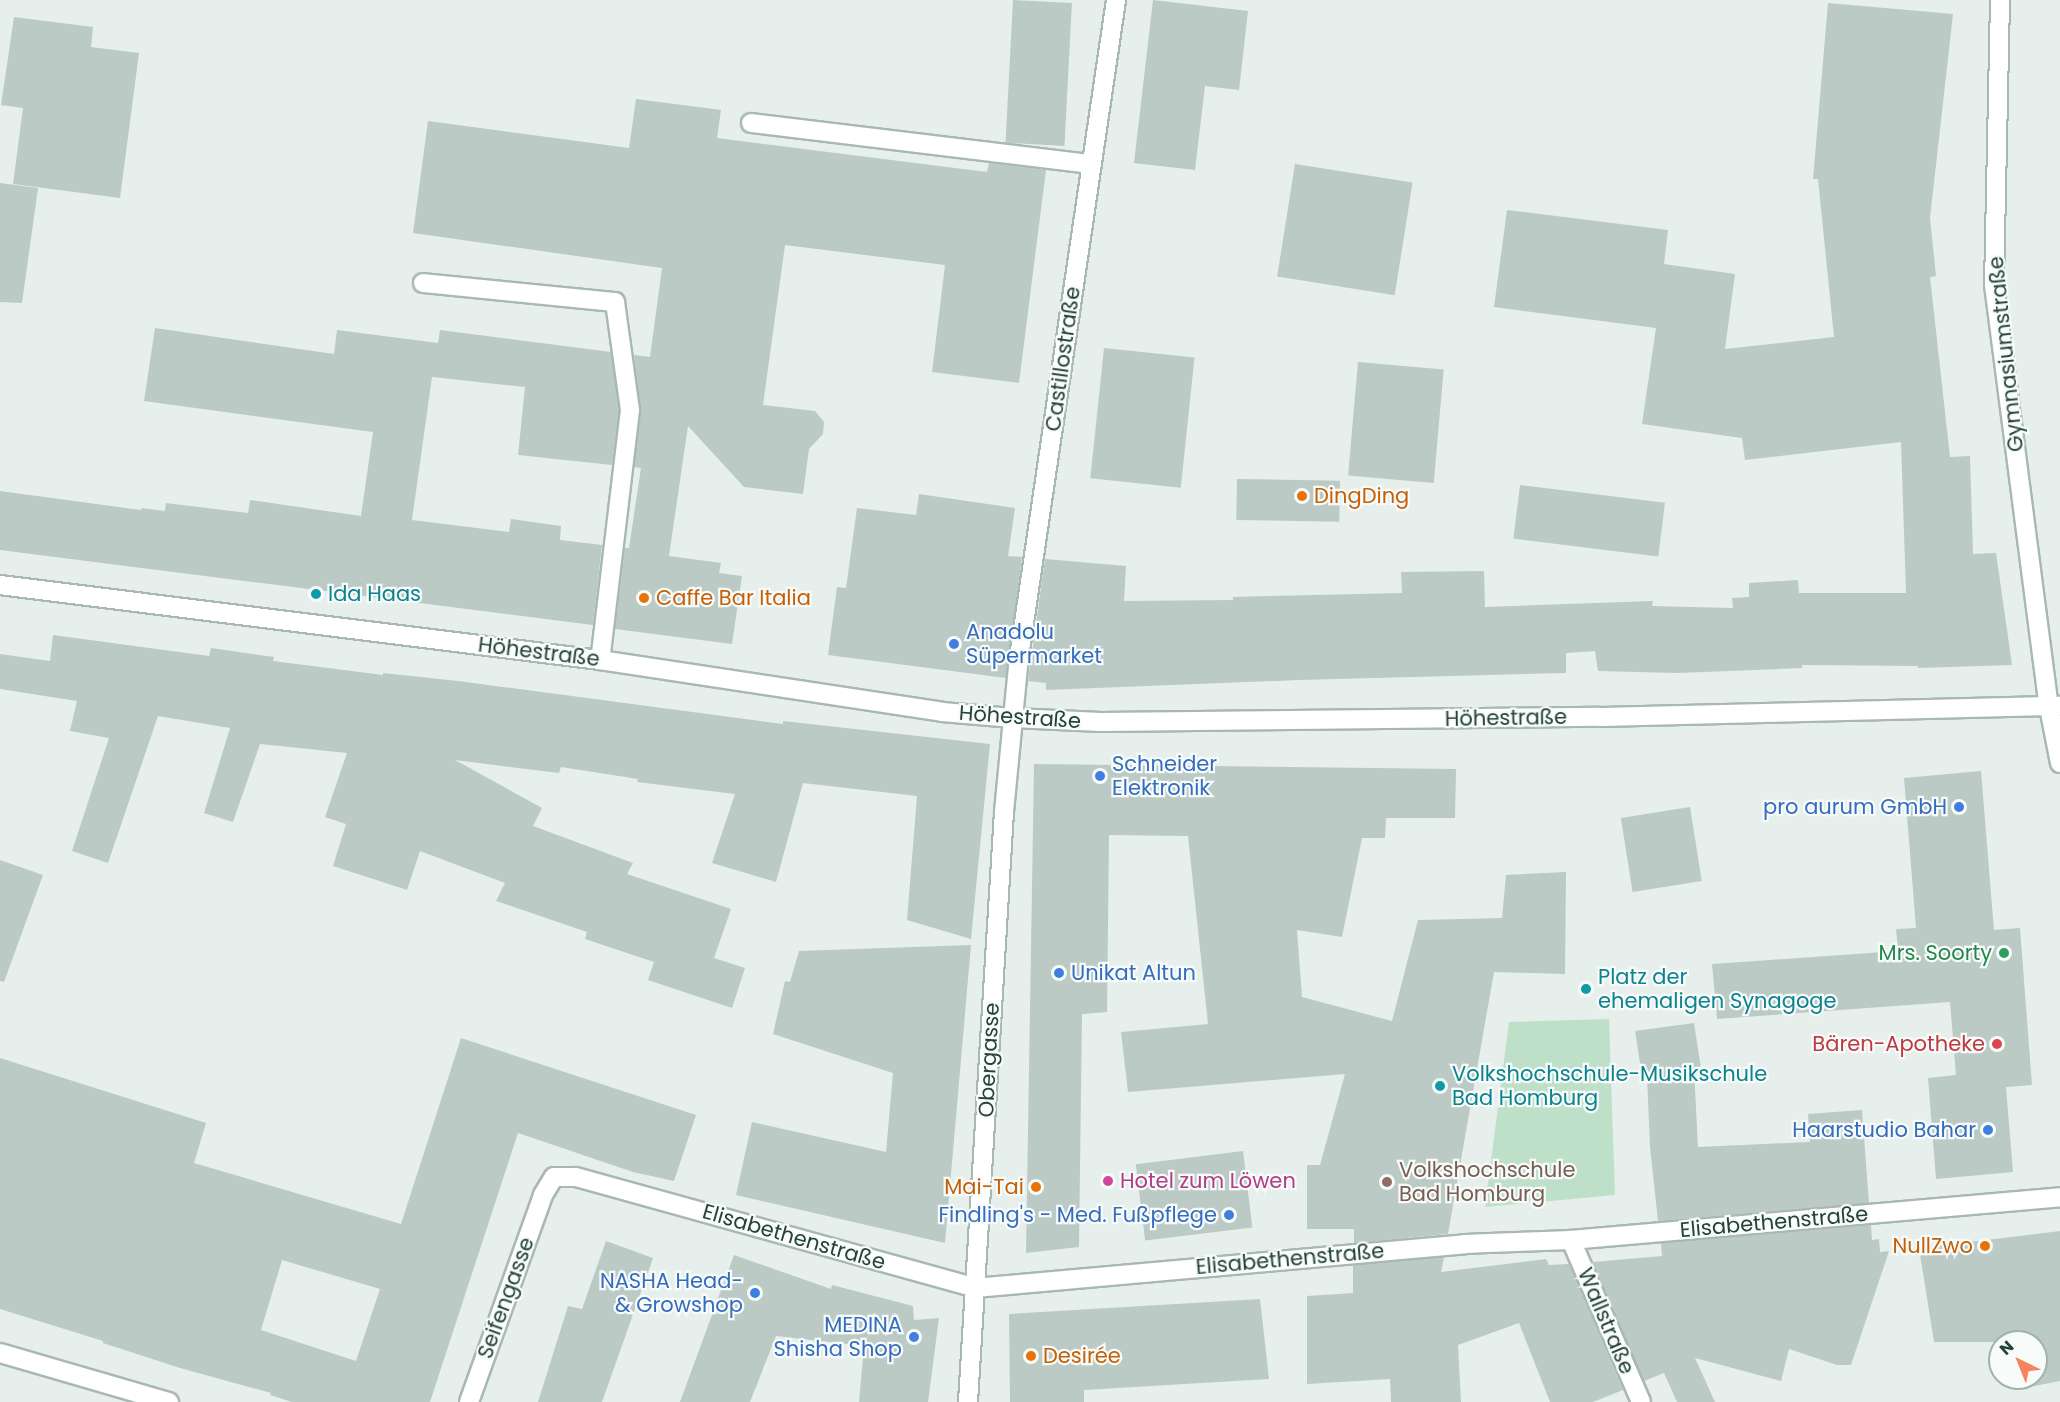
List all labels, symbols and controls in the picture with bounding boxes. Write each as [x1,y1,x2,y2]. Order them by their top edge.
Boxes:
street label: Gymnasiumstraße [1983,255,2029,453]
street label: Castillostraße [1040,285,1086,433]
place label: DingDing [1314,483,1409,509]
marker: DingDing [1295,489,1309,503]
place label: Ida Haas [328,581,421,607]
place label: Caffe Bar Italia [656,585,811,611]
marker: Ida Haas [309,587,323,601]
marker: Caffe Bar Italia [637,591,651,605]
place label: Anadolu Süpermarket [966,619,1102,669]
street label: Höhestraße [477,632,601,672]
marker: Anadolu Süpermarket [947,637,961,651]
street label: Höhestraße [958,700,1082,734]
street label: Höhestraße [1445,704,1567,732]
place label: Schneider Elektronik [1112,751,1217,801]
marker: Schneider Elektronik [1093,769,1107,783]
place label: pro aurum GmbH [1763,794,1947,820]
marker: pro aurum GmbH [1952,800,1966,814]
place label: Mrs. Soorty [1879,940,1992,966]
marker: Mrs. Soorty [1997,946,2011,960]
place label: Unikat Altun [1071,960,1196,986]
place label: Platz der ehemaligen Synagoge [1598,964,1837,1014]
marker: Unikat Altun [1052,966,1066,980]
marker: Platz der ehemaligen Synagoge [1579,982,1593,996]
street label: Obergasse [973,1002,1005,1118]
place label: Bären-Apotheke [1812,1031,1985,1057]
marker: Bären-Apotheke [1990,1037,2004,1051]
place label: Volkshochschule-Musikschule Bad Homburg [1452,1061,1767,1111]
marker: Volkshochschule-Musikschule Bad Homburg [1433,1079,1447,1093]
place label: Haarstudio Bahar [1792,1117,1976,1143]
marker: Haarstudio Bahar [1981,1123,1995,1137]
place label: Volkshochschule Bad Homburg [1399,1157,1575,1207]
place label: Hotel zum Löwen [1120,1168,1296,1194]
place label: Mai-Tai [944,1174,1024,1200]
marker: Hotel zum Löwen [1101,1174,1115,1188]
marker: Volkshochschule Bad Homburg [1380,1175,1394,1189]
marker: Mai-Tai [1029,1180,1043,1194]
street label: Elisabethenstraße [700,1199,888,1275]
street label: Elisabethenstraße [1679,1201,1869,1243]
place label: Findling's - Med. Fußpflege [938,1202,1217,1228]
marker: Findling's - Med. Fußpflege [1222,1208,1236,1222]
place label: NullZwo [1892,1233,1973,1259]
street label: Seifengasse [472,1234,540,1362]
street label: Elisabethenstraße [1195,1238,1385,1280]
marker: NullZwo [1978,1239,1992,1253]
street label: Wallstraße [1572,1264,1640,1378]
place label: NASHA Head- & Growshop [600,1268,743,1318]
marker: NASHA Head- & Growshop [748,1286,762,1300]
place label: MEDINA Shisha Shop [773,1312,902,1362]
marker: MEDINA Shisha Shop [907,1330,921,1344]
north arrow [1988,1330,2048,1390]
text: N [1994,1335,2019,1360]
place label: Desirée [1043,1343,1121,1369]
marker: Desirée [1024,1349,1038,1363]

